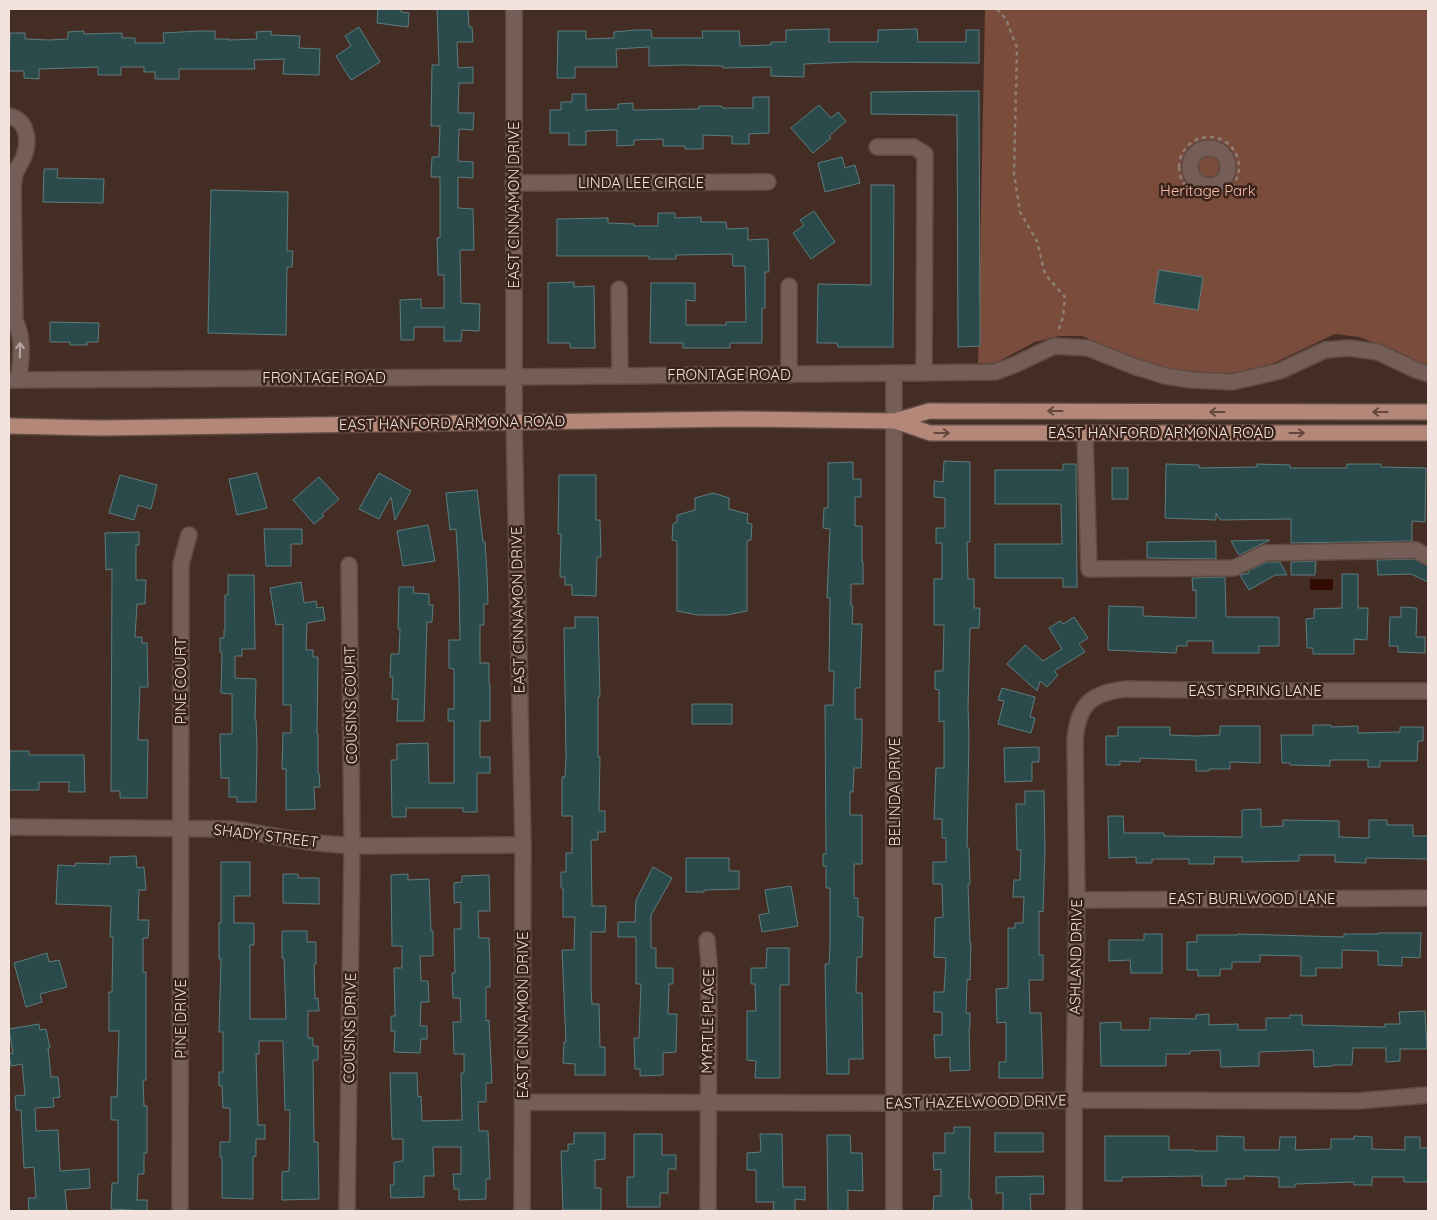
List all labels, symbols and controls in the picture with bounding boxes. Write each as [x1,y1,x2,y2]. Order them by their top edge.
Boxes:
street label: EAST CINNAMON DRIVE [504,122,523,288]
street label: LINDA LEE CIRCLE [578,173,704,192]
park label: Heritage Park [1160,181,1256,200]
one-way arrow [16,342,25,358]
street label: FRONTAGE ROAD [667,365,791,384]
street label: FRONTAGE ROAD [262,368,386,387]
one-way arrow [1047,406,1063,416]
one-way arrow [1209,407,1226,417]
one-way arrow [1372,407,1388,417]
street label: EAST HANFORD ARMONA ROAD [339,411,565,434]
street label: EAST HANFORD ARMONA ROAD [1048,423,1274,442]
one-way arrow [934,428,950,438]
one-way arrow [1288,428,1305,438]
street label: EAST CINNAMON DRIVE [507,526,528,694]
street label: PINE COURT [171,637,190,725]
street label: COUSINS COURT [340,646,361,764]
street label: EAST SPRING LANE [1188,681,1322,700]
street label: BELINDA DRIVE [885,738,904,846]
street label: SHADY STREET [213,820,320,851]
street label: EAST BURLWOOD LANE [1168,889,1336,908]
street label: ASHLAND DRIVE [1065,899,1086,1015]
street label: EAST CINNAMON DRIVE [513,932,532,1098]
street label: MYRTLE PLACE [697,968,718,1074]
street label: COUSINS DRIVE [339,973,360,1083]
street label: PINE DRIVE [171,979,190,1059]
street label: EAST HAZELWOOD DRIVE [885,1090,1067,1113]

